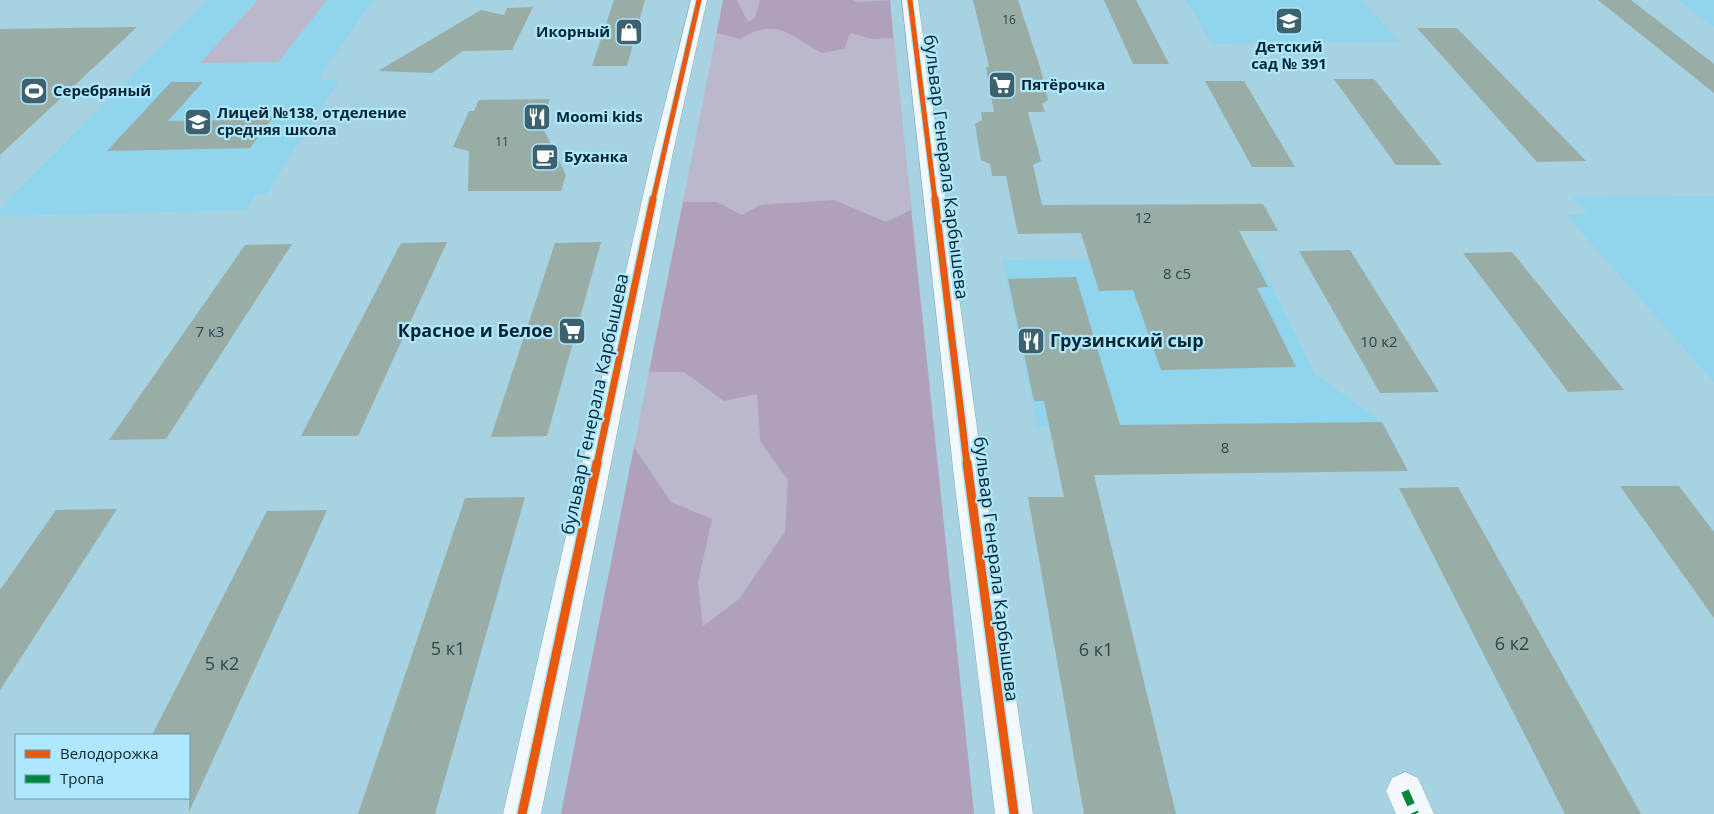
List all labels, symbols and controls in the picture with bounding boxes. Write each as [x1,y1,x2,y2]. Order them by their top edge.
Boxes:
school or university icon: Детский сад № 391 [1274,6,1304,36]
house number: 16 [1002,11,1016,28]
shop icon: Икорный [614,17,644,47]
place label: Икорный [536,21,610,41]
street label: бульвар Генерала Карбышева [919,33,975,301]
place label: Детский сад № 391 [1251,36,1327,73]
supermarket icon: Пятёрочка [987,70,1017,100]
place label: Пятёрочка [1021,74,1105,94]
sports icon: Серебряный [19,76,49,106]
place label: Серебряный [53,80,151,100]
place label: Лицей №138, отделение средняя школа [217,102,407,139]
restaurant icon: Moomi kids [522,102,552,132]
place label: Moomi kids [556,106,643,126]
school or university icon: Лицей №138, отделение средняя школа [183,107,213,137]
house number: 11 [495,133,509,150]
cafe icon: Буханка [530,142,560,172]
place label: Буханка [564,146,628,166]
house number: 12 [1134,207,1152,227]
house number: 8 с5 [1163,263,1191,283]
street label: бульвар Генерала Карбышева [555,271,633,537]
supermarket icon: Красное и Белое [557,316,587,346]
place label: Красное и Белое [398,318,553,342]
house number: 7 к3 [196,321,224,341]
restaurant icon: Грузинский сыр [1016,326,1046,356]
place label: Грузинский сыр [1050,328,1204,352]
house number: 10 к2 [1360,331,1398,351]
street label: бульвар Генерала Карбышева [969,435,1025,703]
house number: 8 [1221,437,1229,457]
house number: 6 к2 [1495,631,1529,655]
house number: 5 к1 [431,636,465,660]
house number: 6 к1 [1079,637,1113,661]
house number: 5 к2 [205,651,239,675]
legend [15,734,190,799]
text: Велодорожка [60,743,159,763]
text: Тропа [60,768,104,788]

